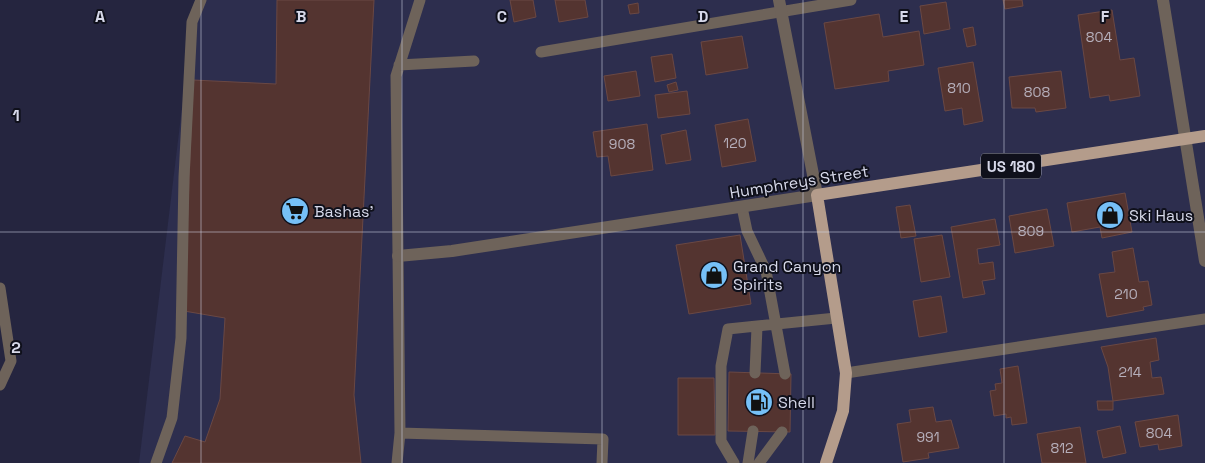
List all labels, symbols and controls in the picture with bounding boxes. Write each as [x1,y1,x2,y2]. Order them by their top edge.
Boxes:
text: A [95,6,105,27]
text: B [296,6,306,27]
text: C [497,6,507,27]
text: D [698,6,708,27]
text: E [900,6,909,27]
text: F [1101,6,1110,27]
house number: 804 [1086,28,1112,46]
house number: 810 [947,79,971,97]
house number: 808 [1024,83,1050,101]
text: 1 [12,105,20,126]
house number: 120 [723,134,747,152]
house number: 908 [609,135,635,153]
road number: US 180 [981,154,1041,178]
street label: Humphreys Street [728,161,870,203]
supermarket icon: Bashas’ [280,196,310,226]
shop icon: Ski Haus [1095,200,1125,230]
place label: Bashas’ [314,201,373,222]
place label: Ski Haus [1129,205,1193,226]
house number: 809 [1018,222,1044,240]
place label: Grand Canyon Spirits [733,256,841,295]
shop icon: Grand Canyon Spirits [699,260,729,290]
house number: 210 [1114,285,1138,303]
text: 2 [11,337,21,358]
house number: 214 [1118,363,1142,381]
fuel station icon: Shell [744,387,774,417]
place label: Shell [778,392,815,413]
house number: 804 [1146,424,1172,442]
house number: 991 [917,428,940,446]
house number: 812 [1050,439,1074,457]

